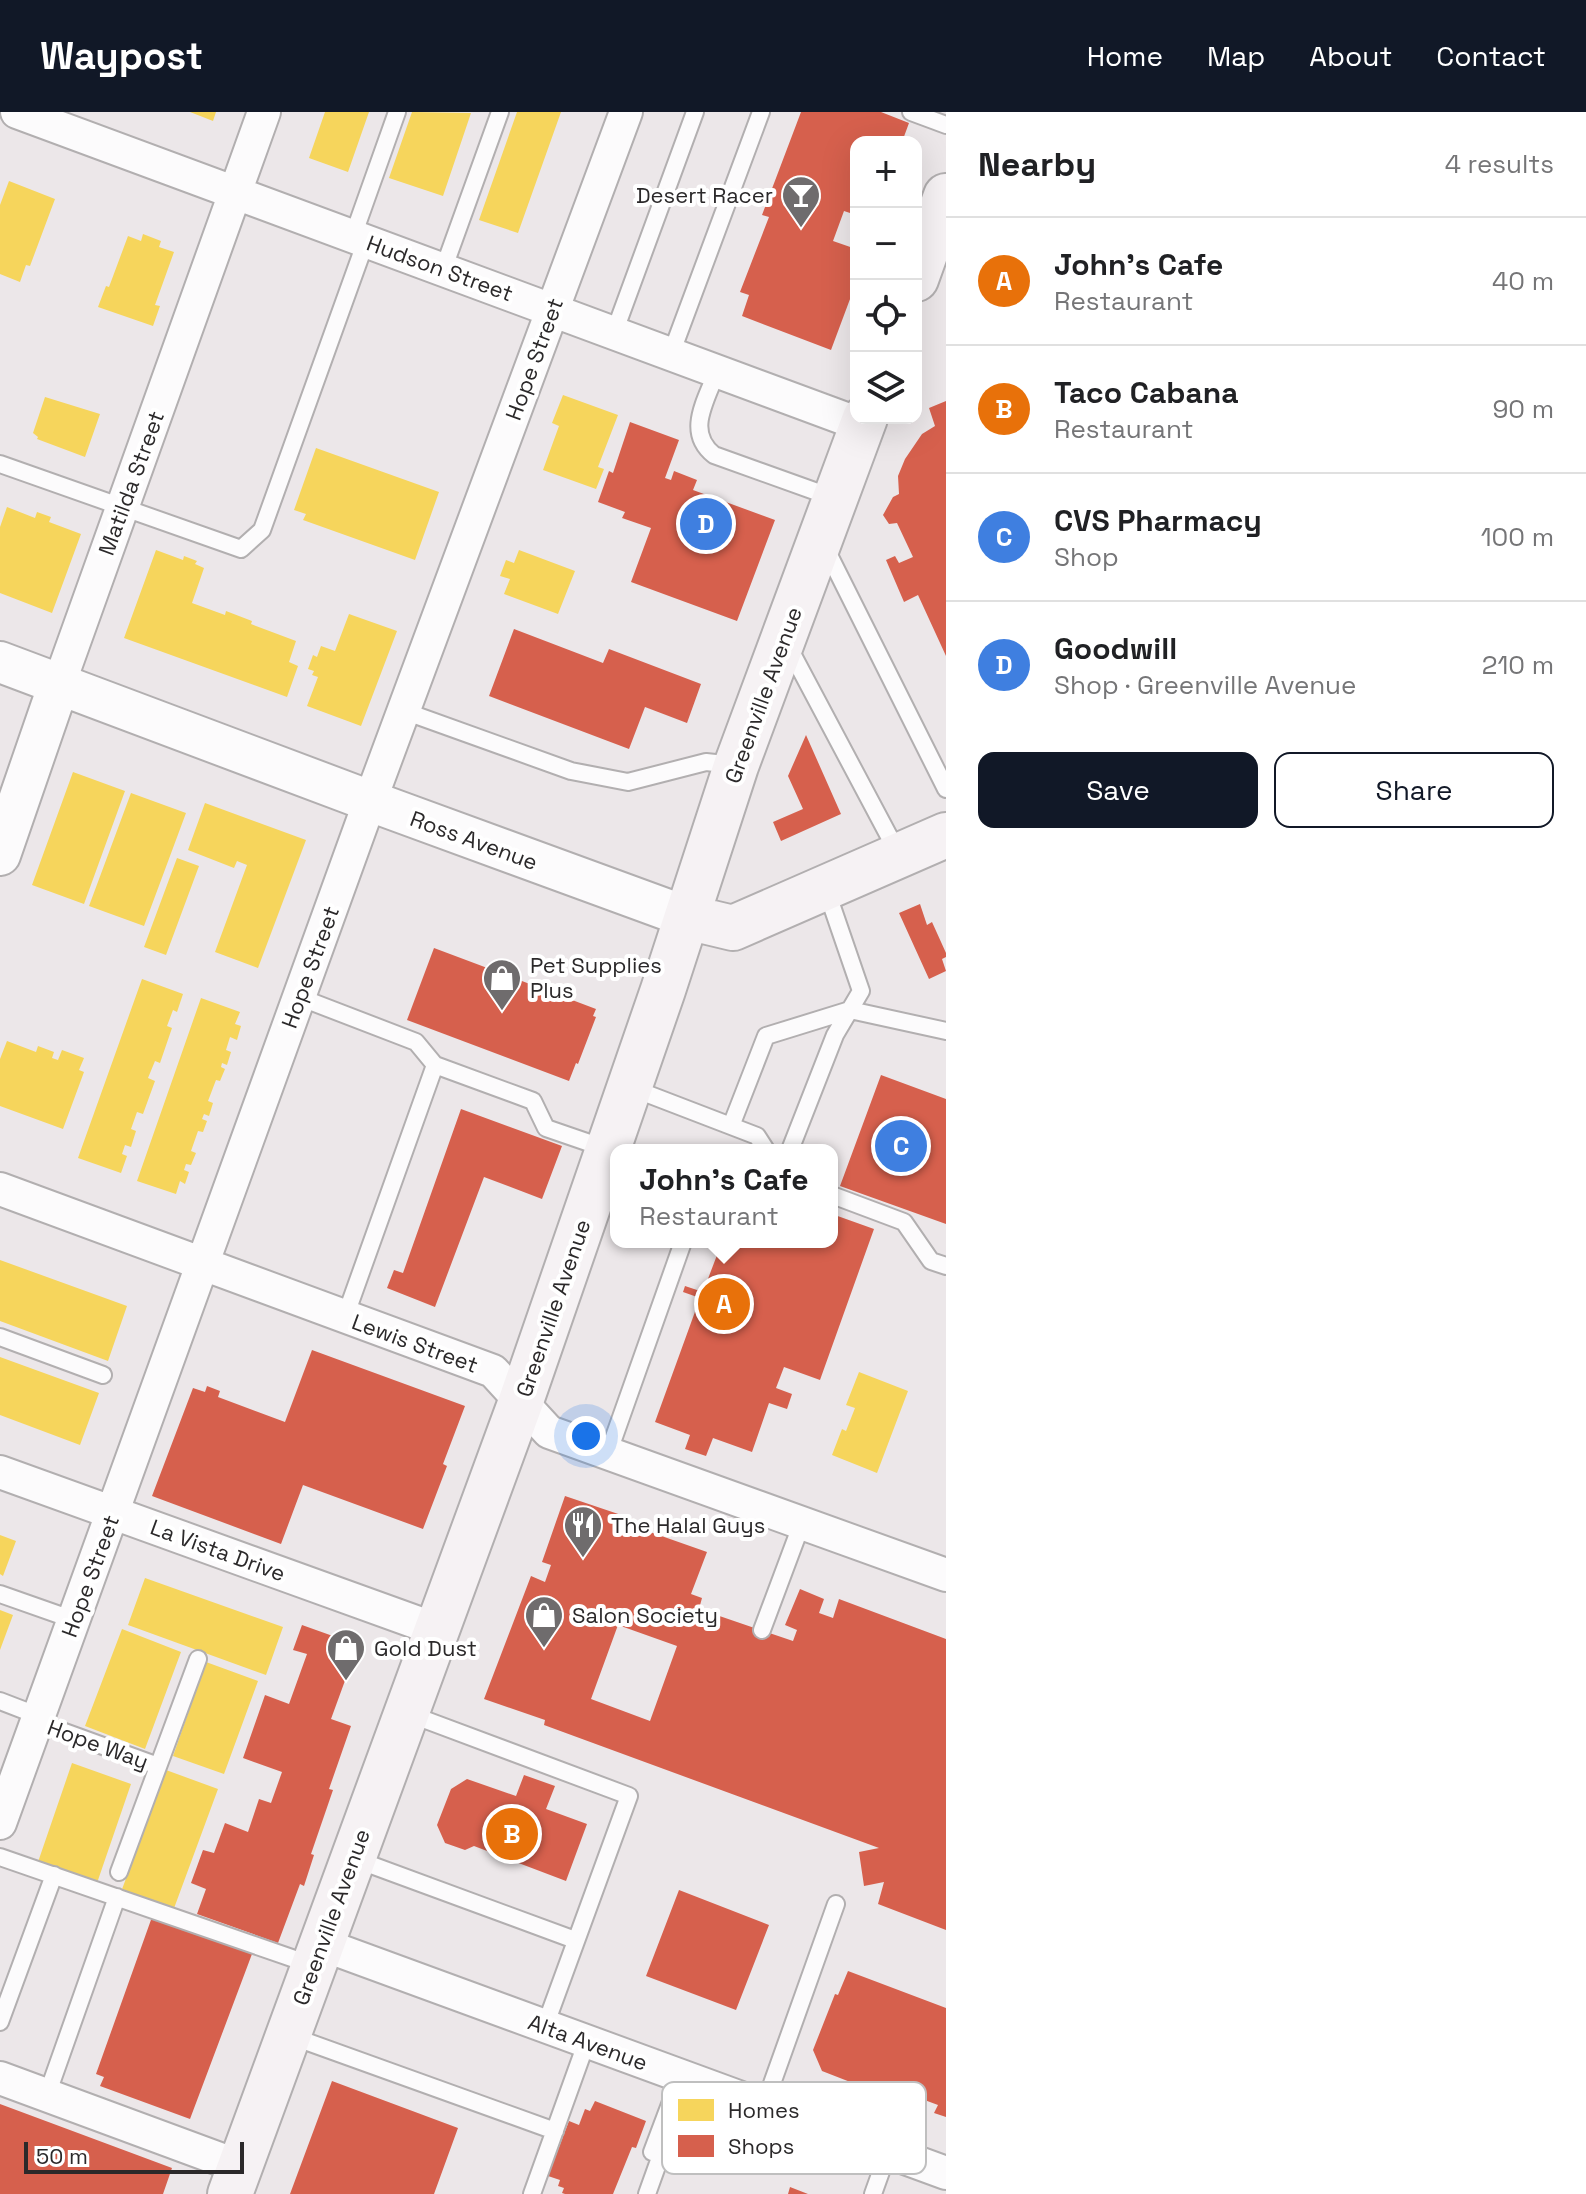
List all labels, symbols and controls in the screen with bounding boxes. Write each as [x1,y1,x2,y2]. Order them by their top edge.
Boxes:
text: Waypost [40,32,203,80]
text: Home [1087,38,1163,74]
text: Map [1207,38,1265,74]
text: About [1309,38,1392,74]
text: Contact [1436,38,1546,74]
map controls [850,136,922,424]
button: + [850,136,922,208]
text: Nearby [978,143,1096,186]
text: 4 results [1445,147,1554,181]
bar icon: Desert Racer [780,174,822,229]
place label: Desert Racer [636,181,773,209]
button: − [850,208,922,280]
street label: Hudson Street [363,229,517,307]
text: John's Cafe [1054,245,1223,284]
text: A [996,264,1012,298]
text: 40 m [1492,264,1554,298]
button: locate [850,280,922,352]
text: Restaurant [1054,284,1193,318]
street label: Hope Street [499,294,569,424]
button: layers [850,352,922,424]
text: Taco Cabana [1054,373,1239,412]
text: B [995,392,1013,426]
text: 90 m [1492,392,1554,426]
street label: Matilda Street [92,407,170,559]
text: Restaurant [1054,412,1193,446]
pin: D [680,494,732,554]
text: CVS Pharmacy [1054,501,1262,540]
text: C [996,520,1012,554]
text: 100 m [1481,520,1554,554]
text: Shop [1054,540,1119,574]
street label: Greenville Avenue [718,603,808,787]
text: Goodwill [1054,629,1177,668]
text: D [995,648,1013,682]
text: 210 m [1482,648,1554,682]
text: Shop · Greenville Avenue [1054,668,1356,702]
button: Save [978,752,1258,828]
button: Share [1274,752,1554,828]
street label: Ross Avenue [406,804,542,876]
street label: Hope Street [275,902,345,1032]
place label: Pet Supplies Plus [530,951,662,1004]
shop icon: Pet Supplies Plus [481,957,523,1012]
pin: C [875,1116,927,1176]
popup [610,1144,838,1248]
text: John's Cafe [639,1160,809,1199]
text: Restaurant [639,1199,779,1233]
street label: Greenville Avenue [510,1216,596,1400]
pin: A [698,1274,750,1334]
street label: Lewis Street [348,1307,482,1379]
your location [566,1416,606,1456]
restaurant icon: The Halal Guys [562,1504,604,1559]
street label: Hope Street [55,1511,125,1641]
place label: The Halal Guys [611,1511,765,1539]
street label: La Vista Drive [147,1513,289,1587]
shop icon: Salon Society [523,1594,565,1649]
place label: Salon Society [572,1601,718,1629]
shop icon: Gold Dust [325,1627,367,1682]
place label: Gold Dust [374,1634,477,1662]
street label: Hope Way [44,1713,152,1775]
pin: B [486,1804,538,1864]
street label: Greenville Avenue [286,1825,376,2009]
street label: Alta Avenue [524,2007,652,2077]
legend [662,2082,926,2174]
text: Homes [728,2096,800,2124]
text: Shops [728,2132,794,2160]
scale bar [24,2138,244,2174]
text: 50 m [36,2142,88,2170]

